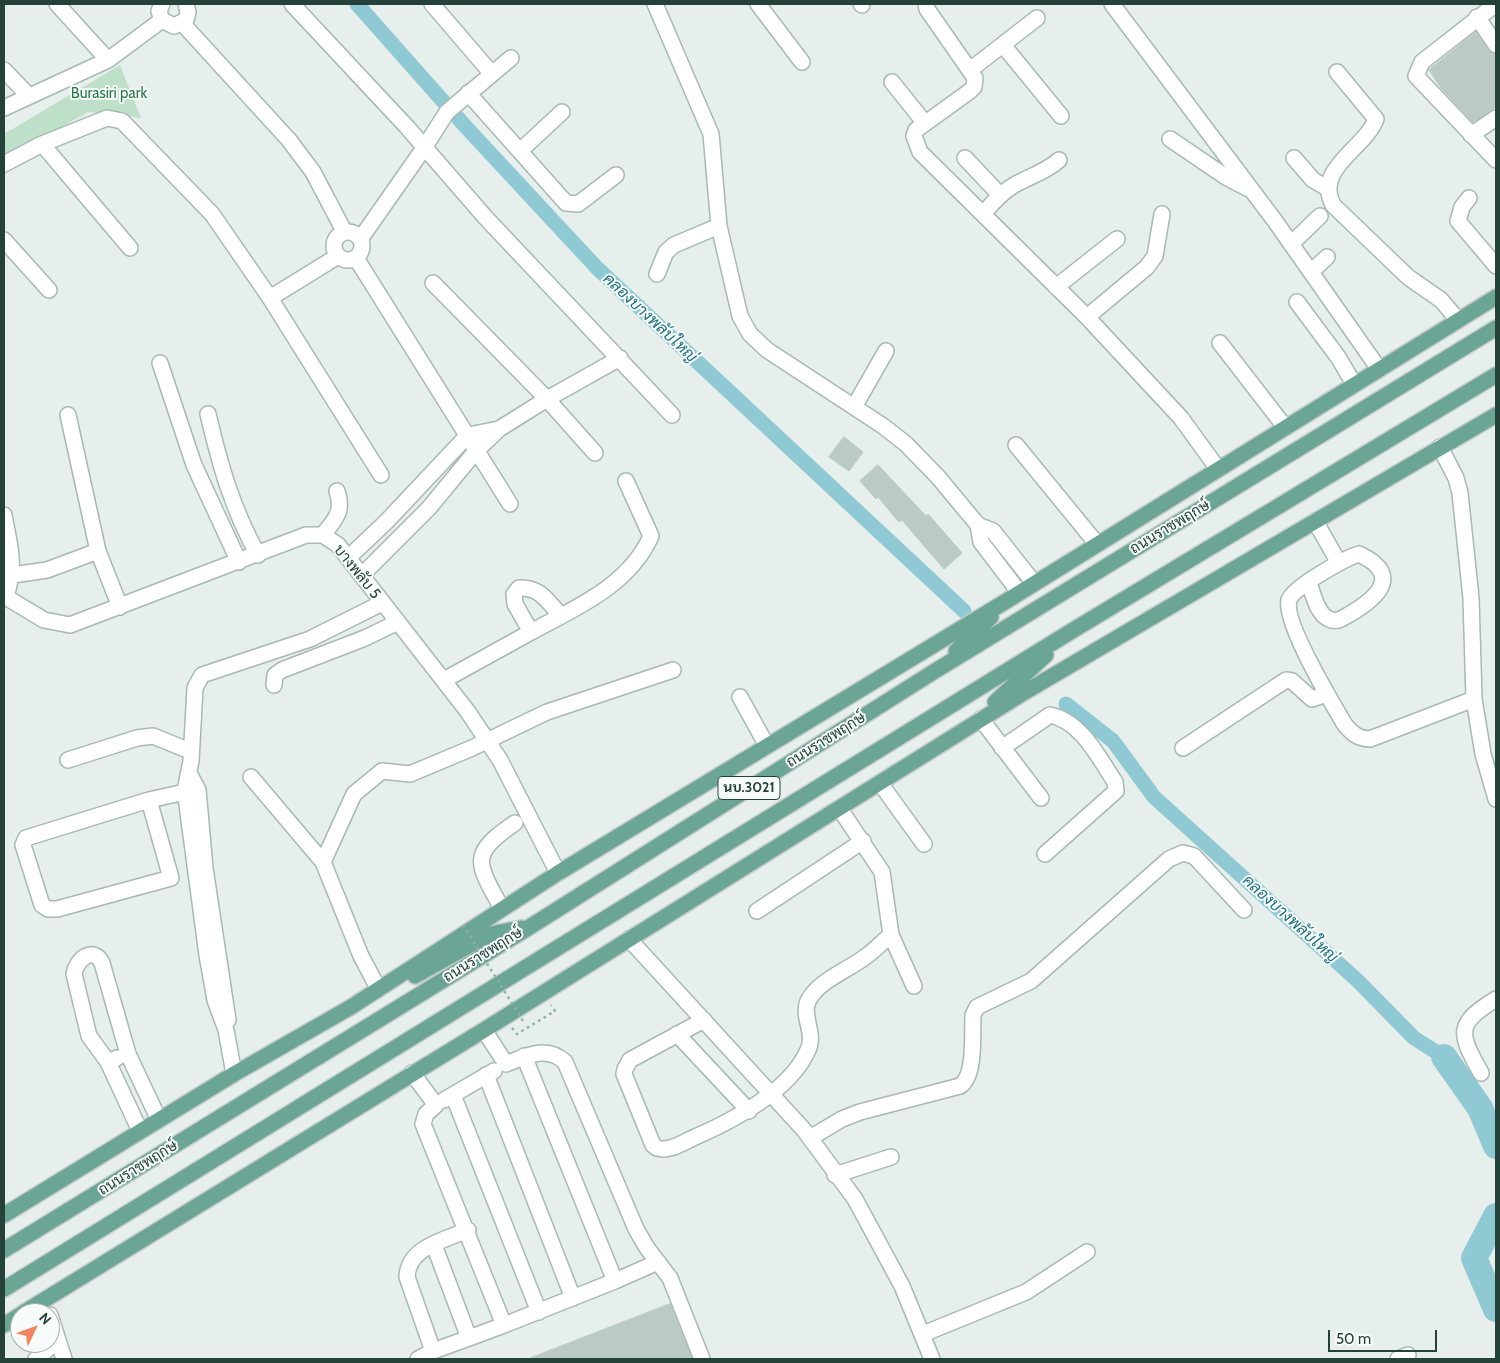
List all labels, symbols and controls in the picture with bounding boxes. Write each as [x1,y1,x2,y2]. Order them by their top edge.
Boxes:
park label: Burasiri park [71,85,147,103]
water label: คลองบางพลับใหญ่ [599,269,701,367]
street label: ถนนราชพฤกษ์ [1127,496,1213,558]
street label: บางพลับ 5 [330,541,384,603]
street label: ถนนราชพฤกษ์ [783,709,869,771]
road number: นบ.3021 [718,776,780,800]
water label: คลองบางพลับใหญ่ [1238,871,1342,967]
street label: ถนนราชพฤกษ์ [440,924,526,986]
street label: ถนนราชพฤกษ์ [95,1137,181,1199]
north arrow [10,1303,60,1353]
text: N [35,1309,55,1328]
scale bar [1330,1320,1439,1352]
text: 50 m [1336,1330,1371,1348]

